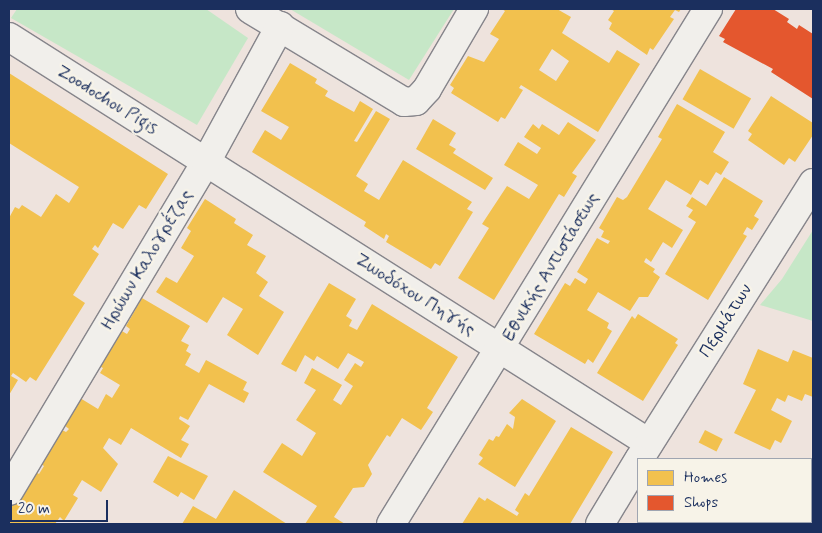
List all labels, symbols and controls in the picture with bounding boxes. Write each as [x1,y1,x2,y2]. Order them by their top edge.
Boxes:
street label: Zoodochou Pigis [53,61,161,139]
street label: Ηρώων Καλογρέζας [97,186,197,334]
street label: Εθνικής Αντιστάσεως [498,189,604,345]
street label: Ζωοδόχου Πηγής [351,249,479,341]
street label: Περμάτων [695,280,757,362]
legend [637,458,812,523]
text: Homes [684,468,727,488]
scale bar [12,490,110,522]
text: Shops [684,493,718,513]
text: 20 m [18,499,50,519]

